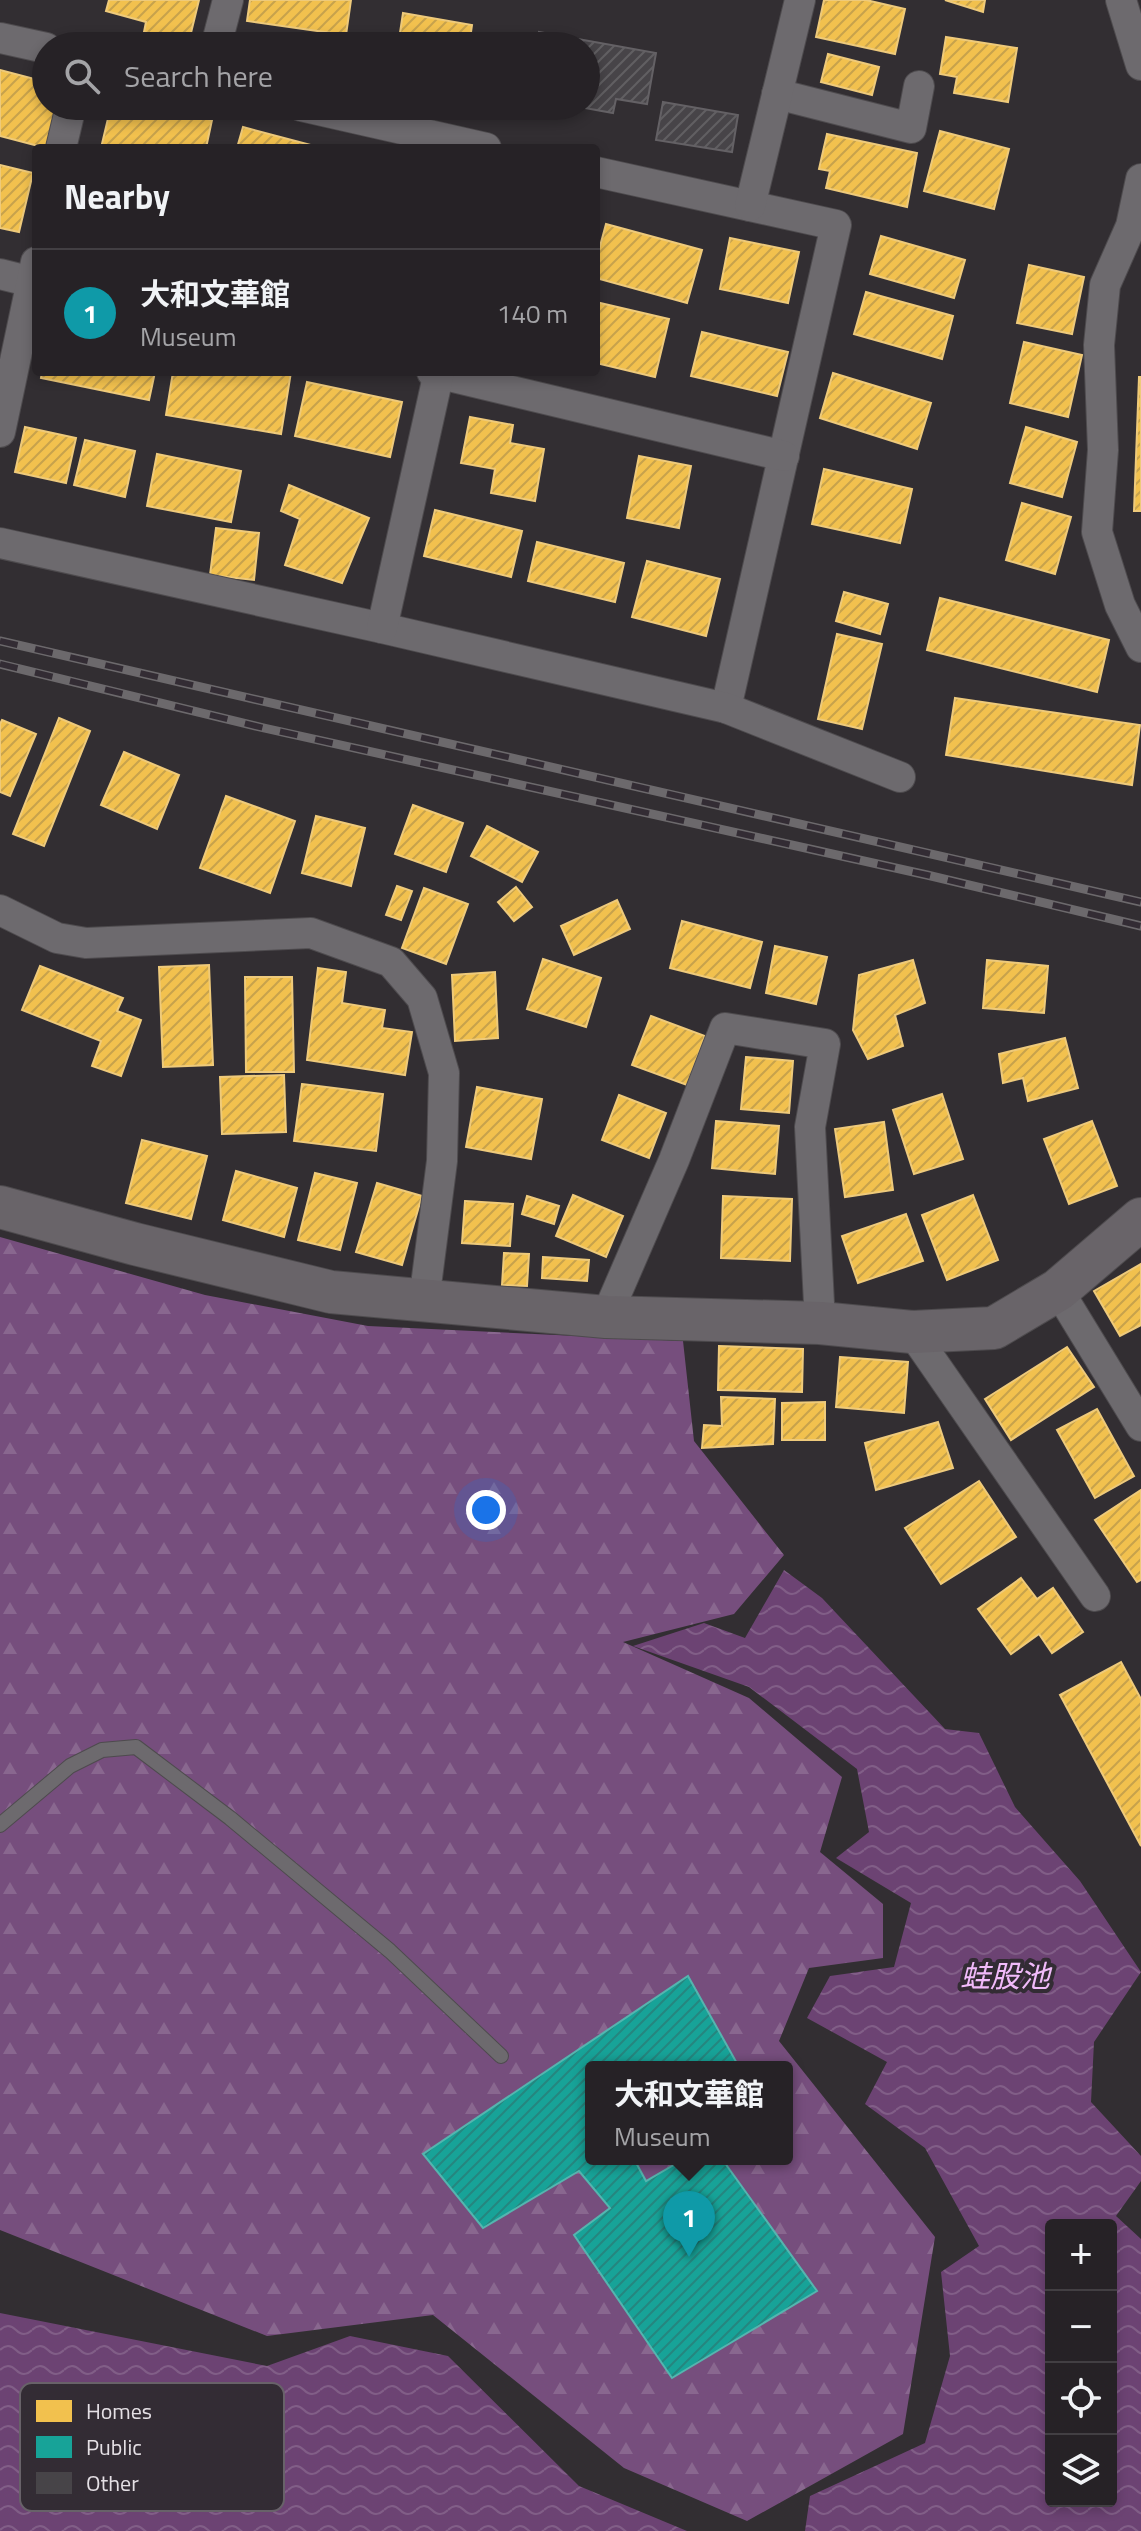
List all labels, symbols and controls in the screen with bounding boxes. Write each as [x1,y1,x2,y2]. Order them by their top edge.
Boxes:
search box [32,32,600,120]
text: Search here [124,53,273,99]
icon: search [60,54,104,98]
text: Nearby [64,170,170,222]
text: 大和文華館 [140,271,290,317]
text: 1 [83,294,97,333]
text: 140 m [497,294,568,333]
text: Museum [140,317,236,356]
your location [466,1490,506,1530]
water label: 蛙股池 [960,1953,1053,1999]
popup [585,2061,793,2165]
text: 大和文華館 [614,2071,764,2117]
text: Museum [614,2117,710,2156]
pin: 1 [663,2191,715,2257]
map controls [1045,2219,1117,2507]
button: + [1045,2219,1117,2291]
button: − [1045,2291,1117,2363]
button: locate [1045,2363,1117,2435]
legend [20,2383,284,2511]
text: Homes [86,2394,152,2428]
text: Public [86,2430,142,2464]
button: layers [1045,2435,1117,2507]
text: Other [86,2466,139,2500]

